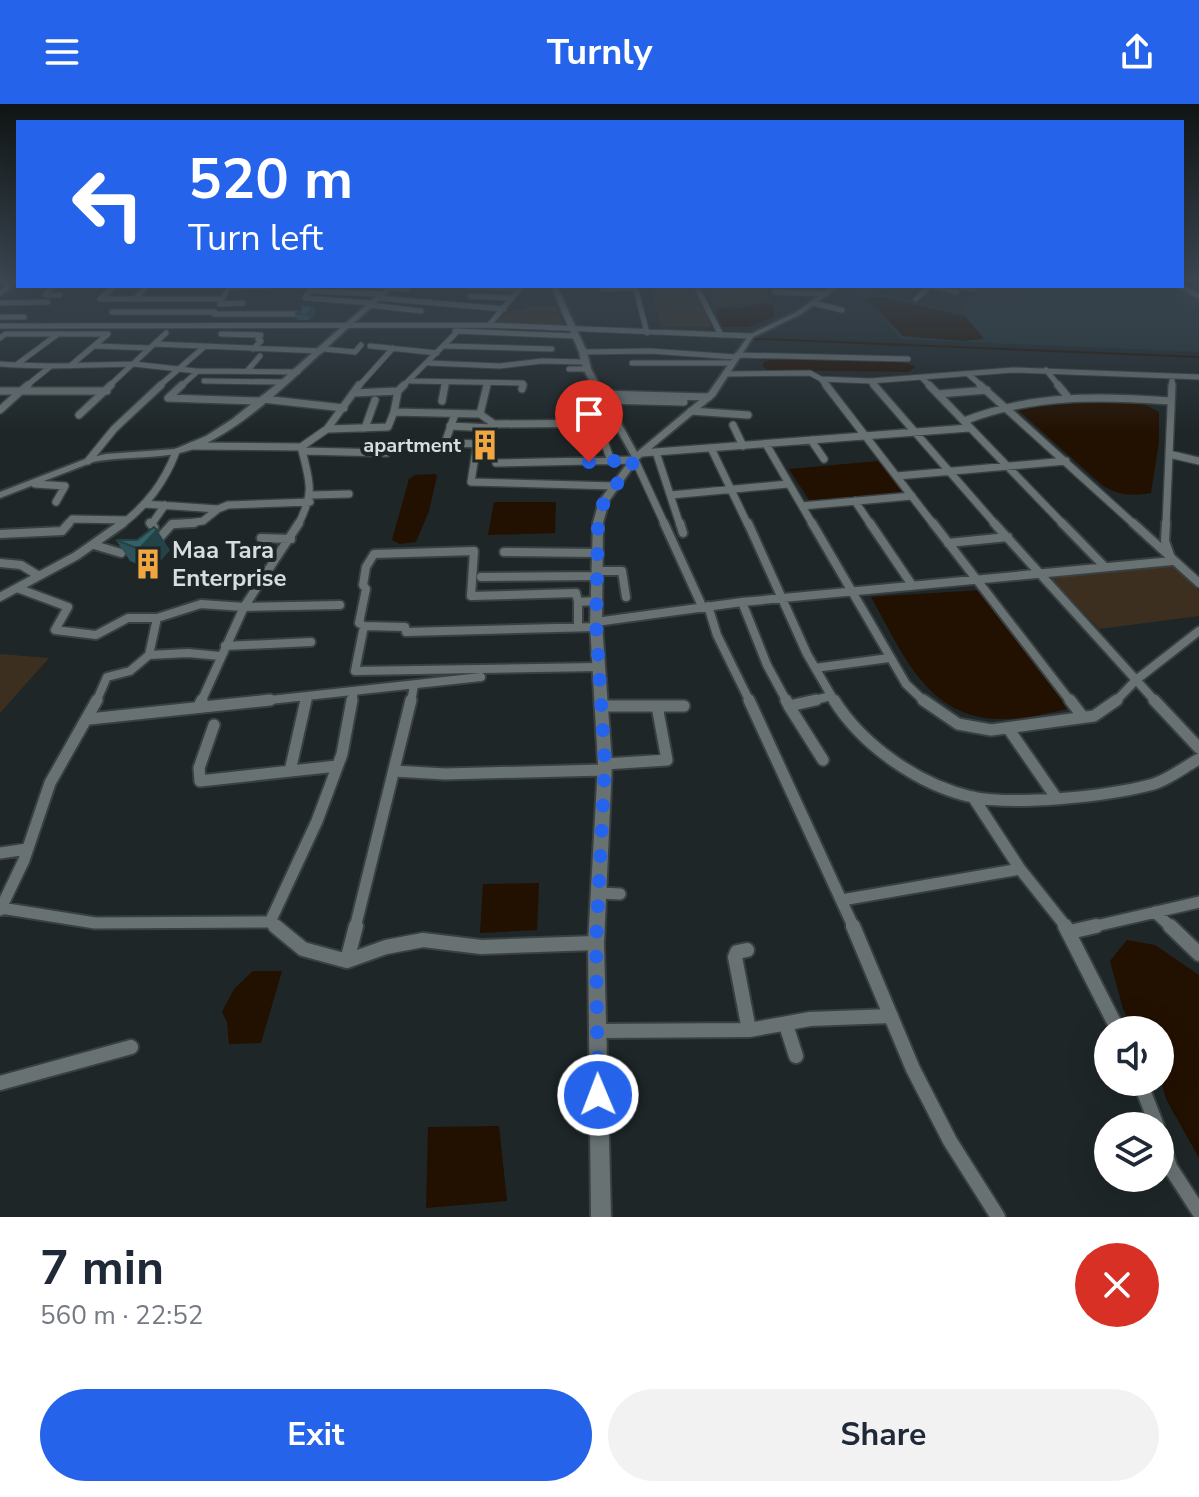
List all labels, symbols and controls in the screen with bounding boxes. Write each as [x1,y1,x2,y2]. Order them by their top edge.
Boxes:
text: Turnly [547,28,652,77]
icon: menu [40,30,84,74]
icon: share [1115,30,1159,74]
text: 520 m [188,141,353,218]
icon: left [56,152,160,256]
text: Turn left [188,214,323,263]
pin [555,380,623,462]
icon: arrive [567,392,611,436]
building icon: apartment [468,428,502,462]
place label: apartment [363,432,461,459]
place label: Maa Tara Enterprise [172,534,287,594]
building icon: Maa Tara Enterprise [131,547,165,581]
map controls [1094,1016,1174,1192]
button: sound [1094,1016,1174,1096]
position arrow [556,1053,640,1137]
button: layers [1094,1112,1174,1192]
text: 7 min [40,1235,164,1301]
button: close [1075,1243,1159,1327]
text: 560 m · 22:52 [40,1298,203,1333]
button: Exit [40,1389,592,1481]
button: Share [608,1389,1159,1481]

